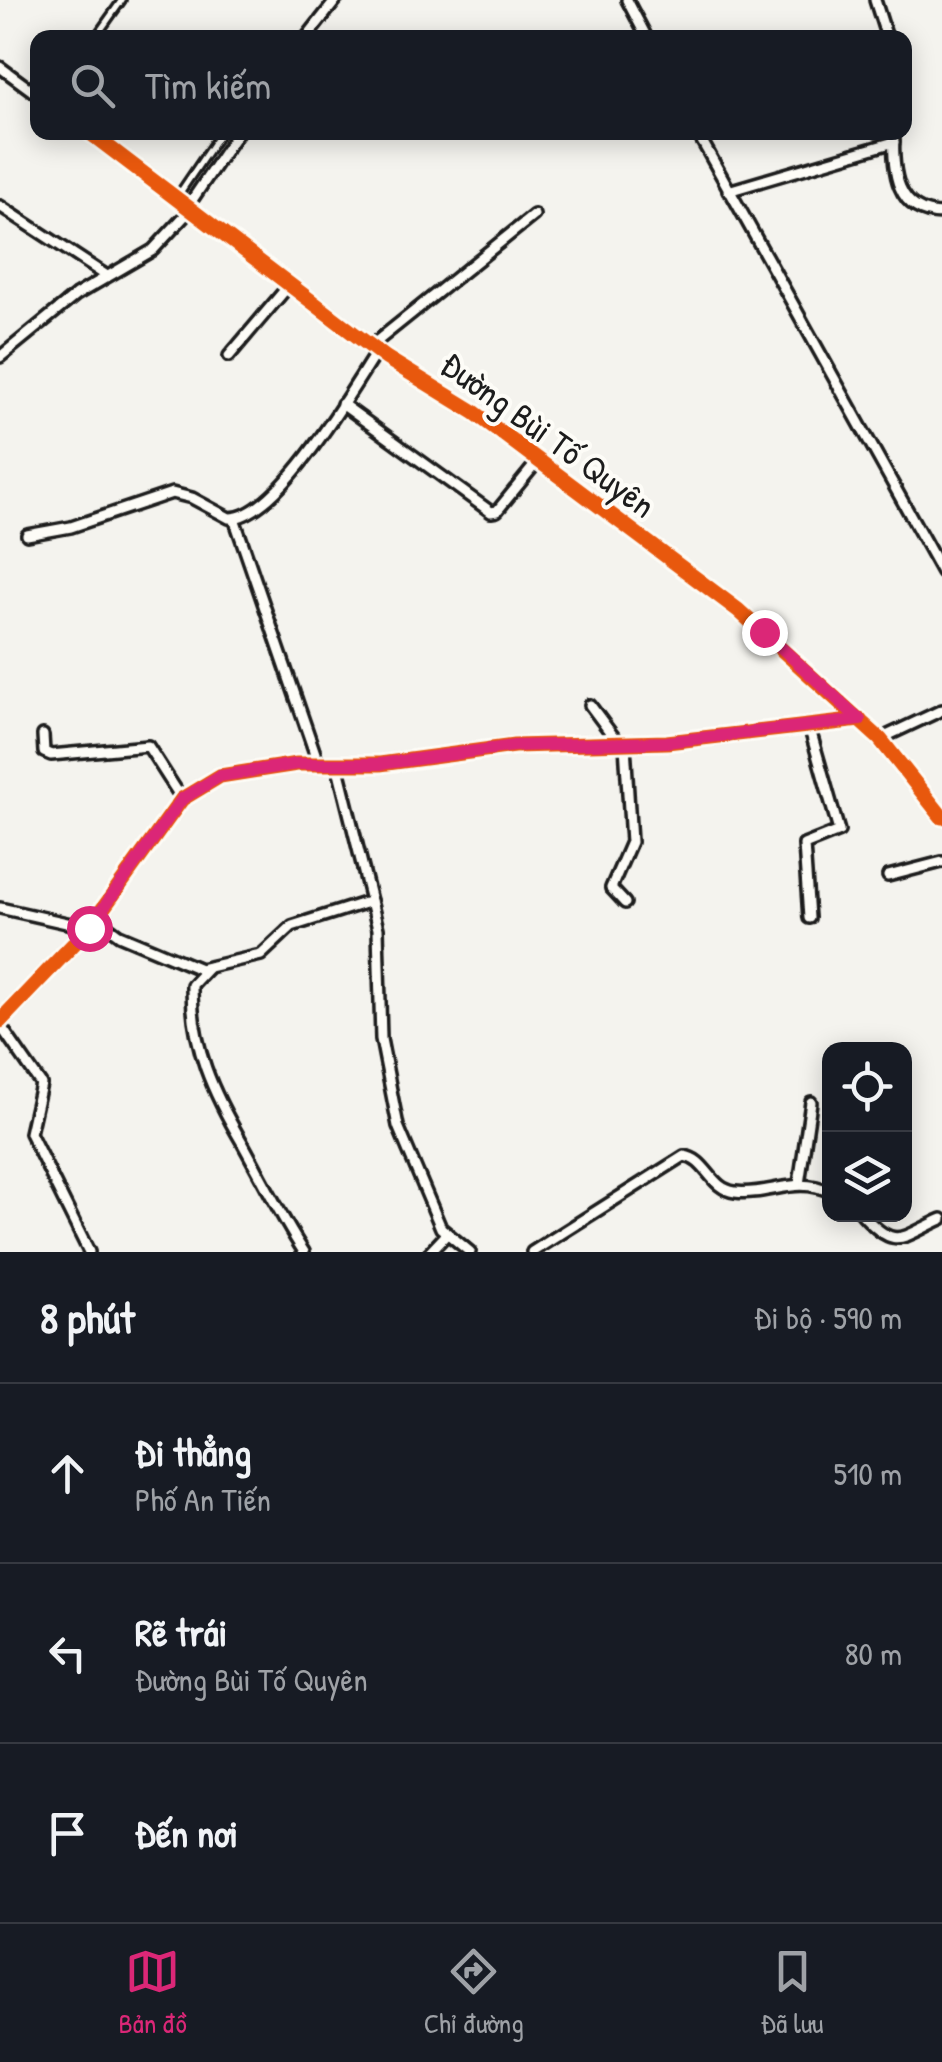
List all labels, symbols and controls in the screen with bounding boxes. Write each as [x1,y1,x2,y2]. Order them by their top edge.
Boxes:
search box [30,30,912,140]
icon: search [65,58,120,113]
text: Tìm kiếm [145,59,271,111]
street label: Đường Bùi Tố Quyên [432,341,665,528]
route end [742,610,788,656]
route start [67,906,113,952]
map controls [822,1042,912,1222]
button: locate [822,1042,912,1132]
button: layers [822,1132,912,1222]
text: 8 phút [40,1289,135,1346]
text: Đi bộ · 590 m [754,1296,902,1339]
text: Đi thẳng [135,1426,251,1478]
icon: ahead [40,1446,95,1501]
text: 510 m [833,1452,902,1495]
text: Phố An Tiến [135,1478,271,1521]
text: Rẽ trái [135,1606,227,1658]
icon: left [40,1626,95,1681]
text: 80 m [845,1632,902,1675]
text: Đường Bùi Tố Quyên [135,1658,368,1701]
icon: arrive [40,1806,95,1861]
text: Đến nơi [135,1807,238,1859]
tab: Bản đồ [119,1944,187,2042]
tab: Chỉ đường [424,1944,524,2042]
tab: Đã lưu [761,1944,823,2042]

